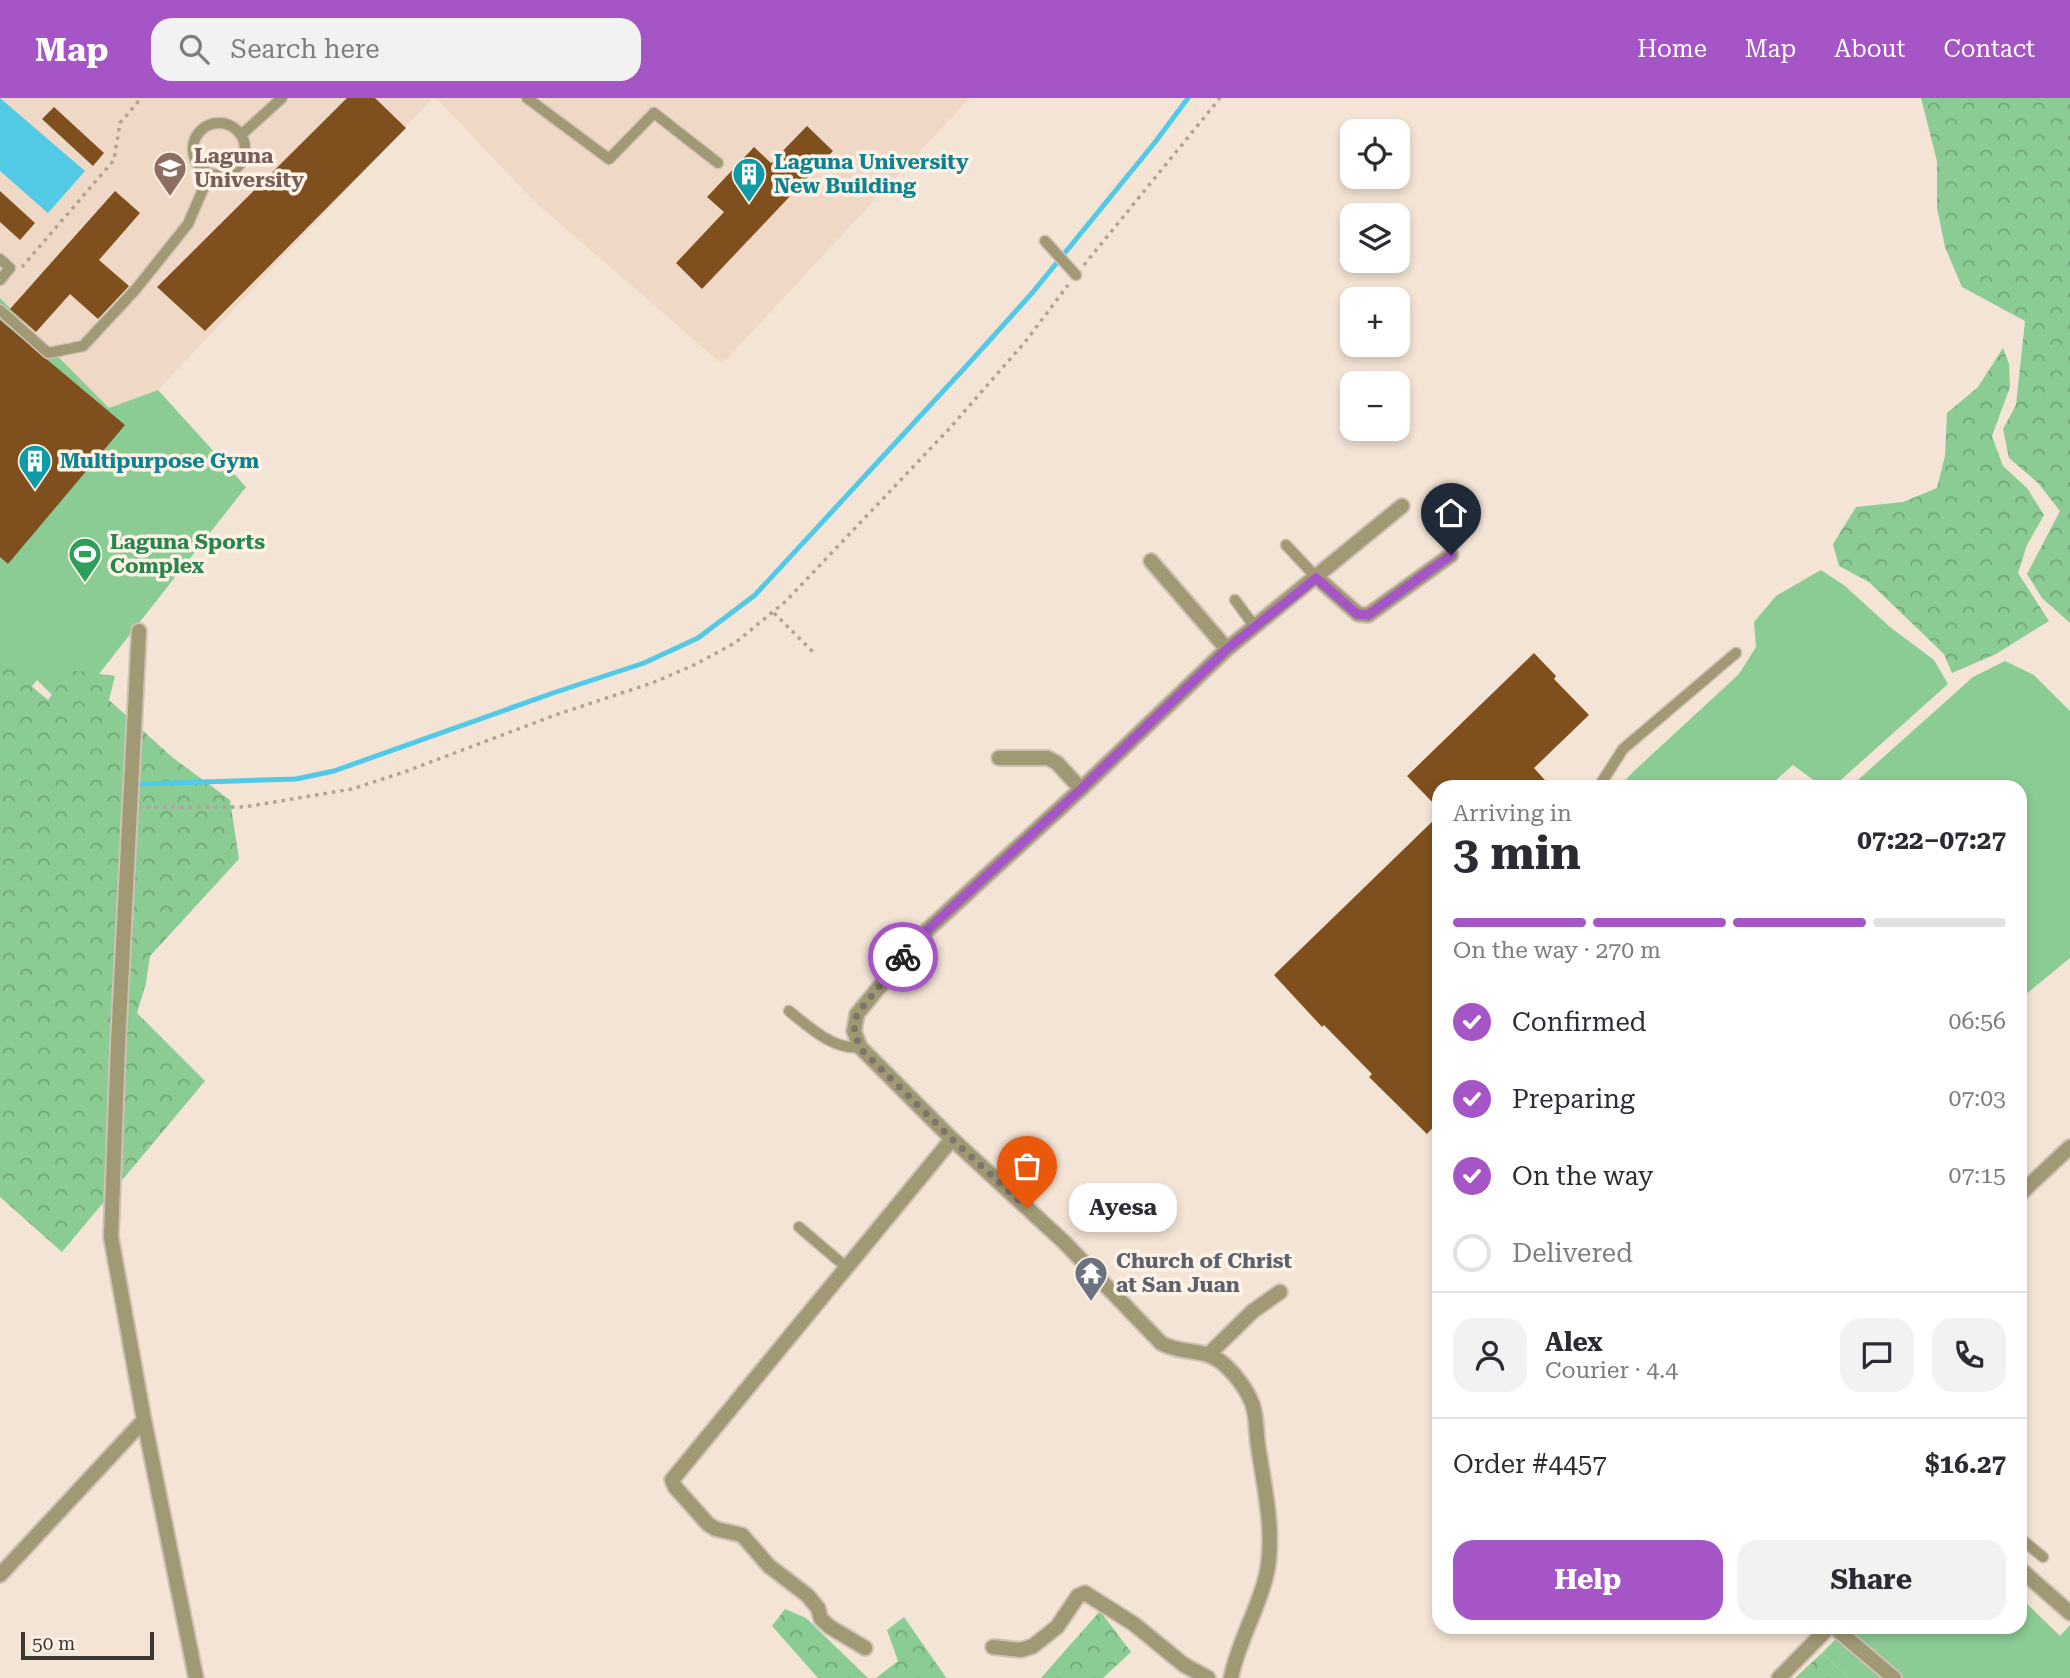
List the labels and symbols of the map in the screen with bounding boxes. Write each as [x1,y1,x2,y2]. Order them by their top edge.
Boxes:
place label: Laguna University [194,144,304,192]
school or university icon: Laguna University [151,149,189,198]
place label: Laguna University New Building [774,150,969,198]
building icon: Laguna University New Building [730,155,768,204]
building icon: Multipurpose Gym [16,442,54,491]
place label: Multipurpose Gym [60,449,259,473]
pin [1421,483,1481,555]
place label: Laguna Sports Complex [110,530,265,578]
sports icon: Laguna Sports Complex [66,535,104,584]
courier [868,922,938,992]
pin [997,1136,1057,1208]
callout: Ayesa [1069,1184,1178,1232]
place label: Church of Christ at San Juan [1116,1249,1292,1297]
temple icon: Church of Christ at San Juan [1072,1254,1110,1303]
scale bar [21,1629,154,1661]

